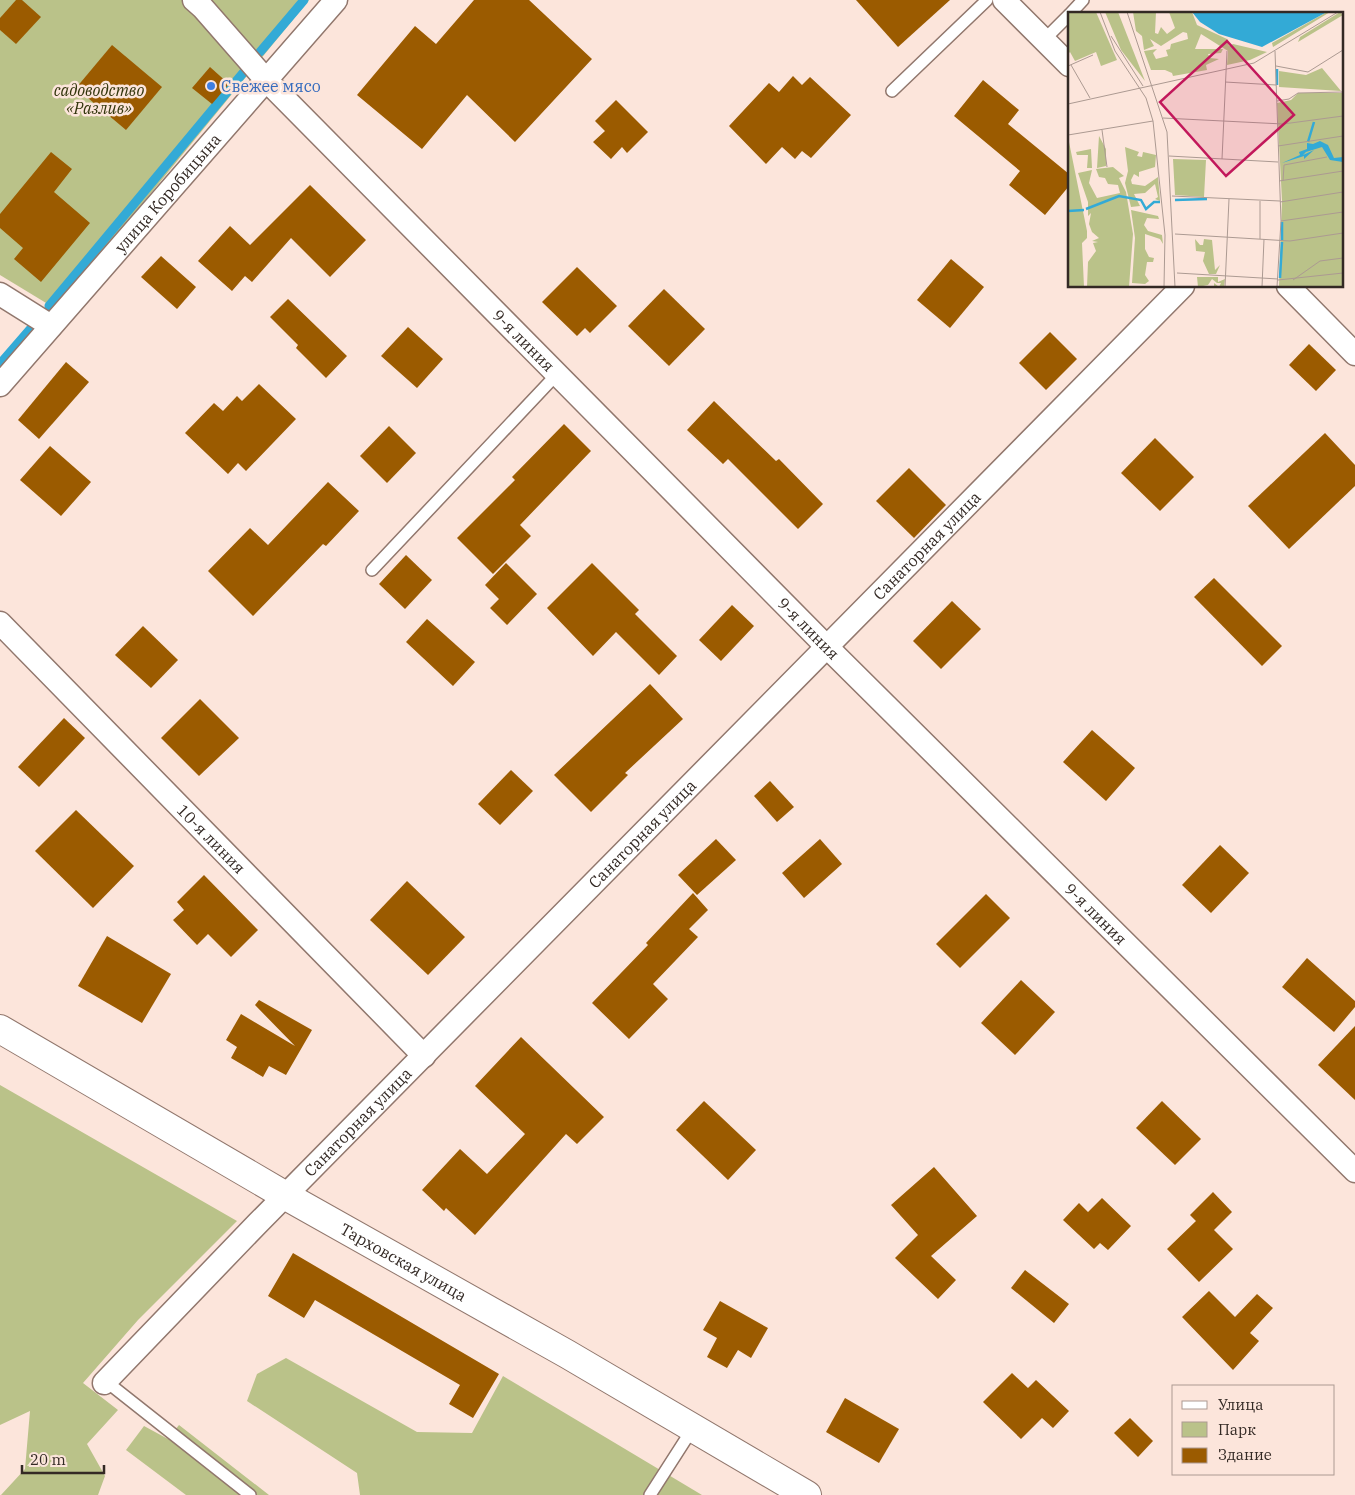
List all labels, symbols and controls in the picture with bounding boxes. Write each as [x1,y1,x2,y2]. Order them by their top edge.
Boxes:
inset map [1068,12,1342,288]
place label: Свежее мясо [221,76,321,96]
park label: садоводство «Разлив» [54,80,144,118]
marker: Свежее мясо [205,80,217,92]
street label: улица Коробицына [110,129,225,257]
street label: 9-я линия [488,305,559,376]
street label: Санаторная улица [869,487,985,604]
street label: 9-я линия [773,593,844,664]
street label: Санаторная улица [584,775,700,892]
street label: 10-я линия [173,800,250,878]
street label: 9-я линия [1060,879,1131,949]
street label: Санаторная улица [300,1063,416,1181]
street label: Тарховская улица [337,1219,470,1306]
legend [1172,1385,1335,1475]
text: Улица [1218,1395,1263,1414]
text: Парк [1218,1420,1256,1439]
scale bar [22,1442,105,1474]
text: Здание [1218,1445,1272,1464]
text: 20 m [30,1450,66,1469]

